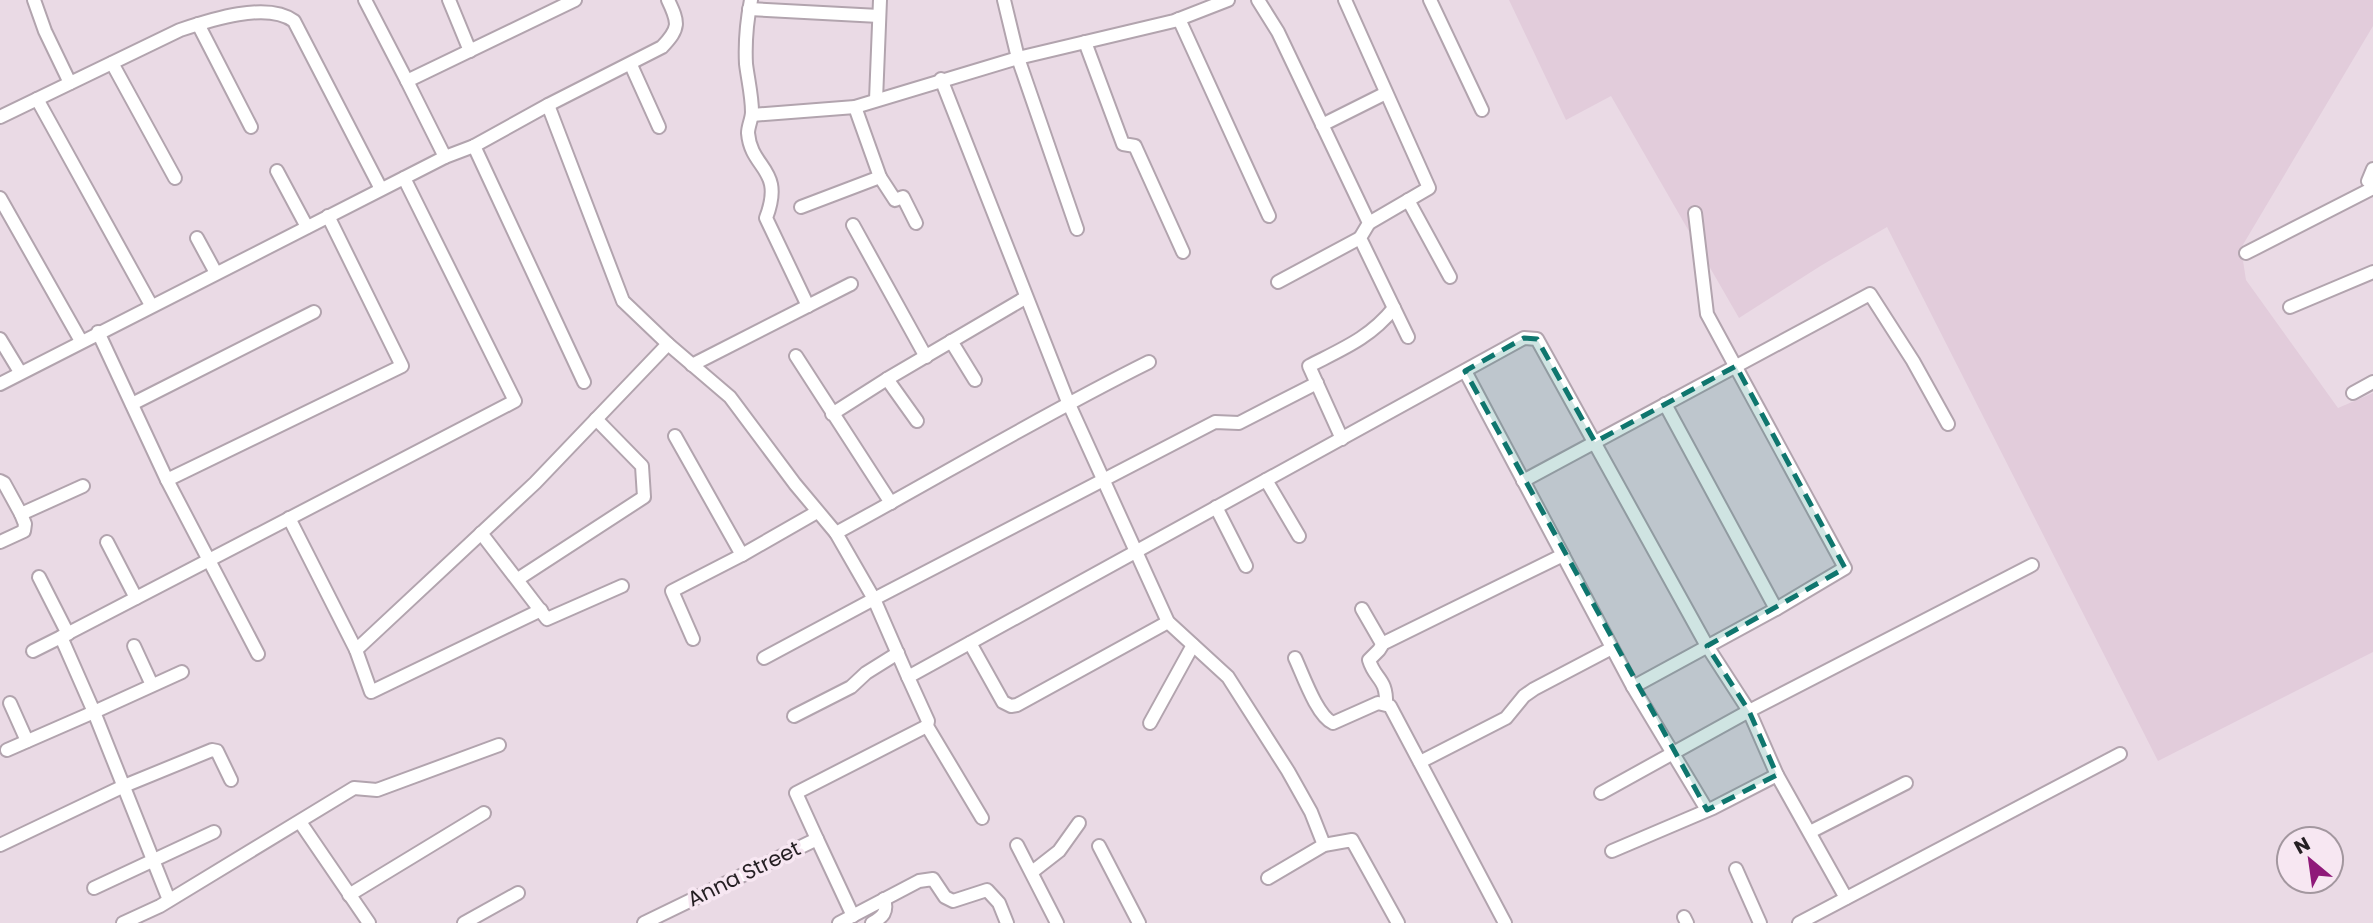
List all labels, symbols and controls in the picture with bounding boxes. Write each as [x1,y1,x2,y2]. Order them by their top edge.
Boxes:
north arrow [2275,825,2345,895]
text: N [2289,830,2315,861]
street label: Anna Street [682,834,805,913]

